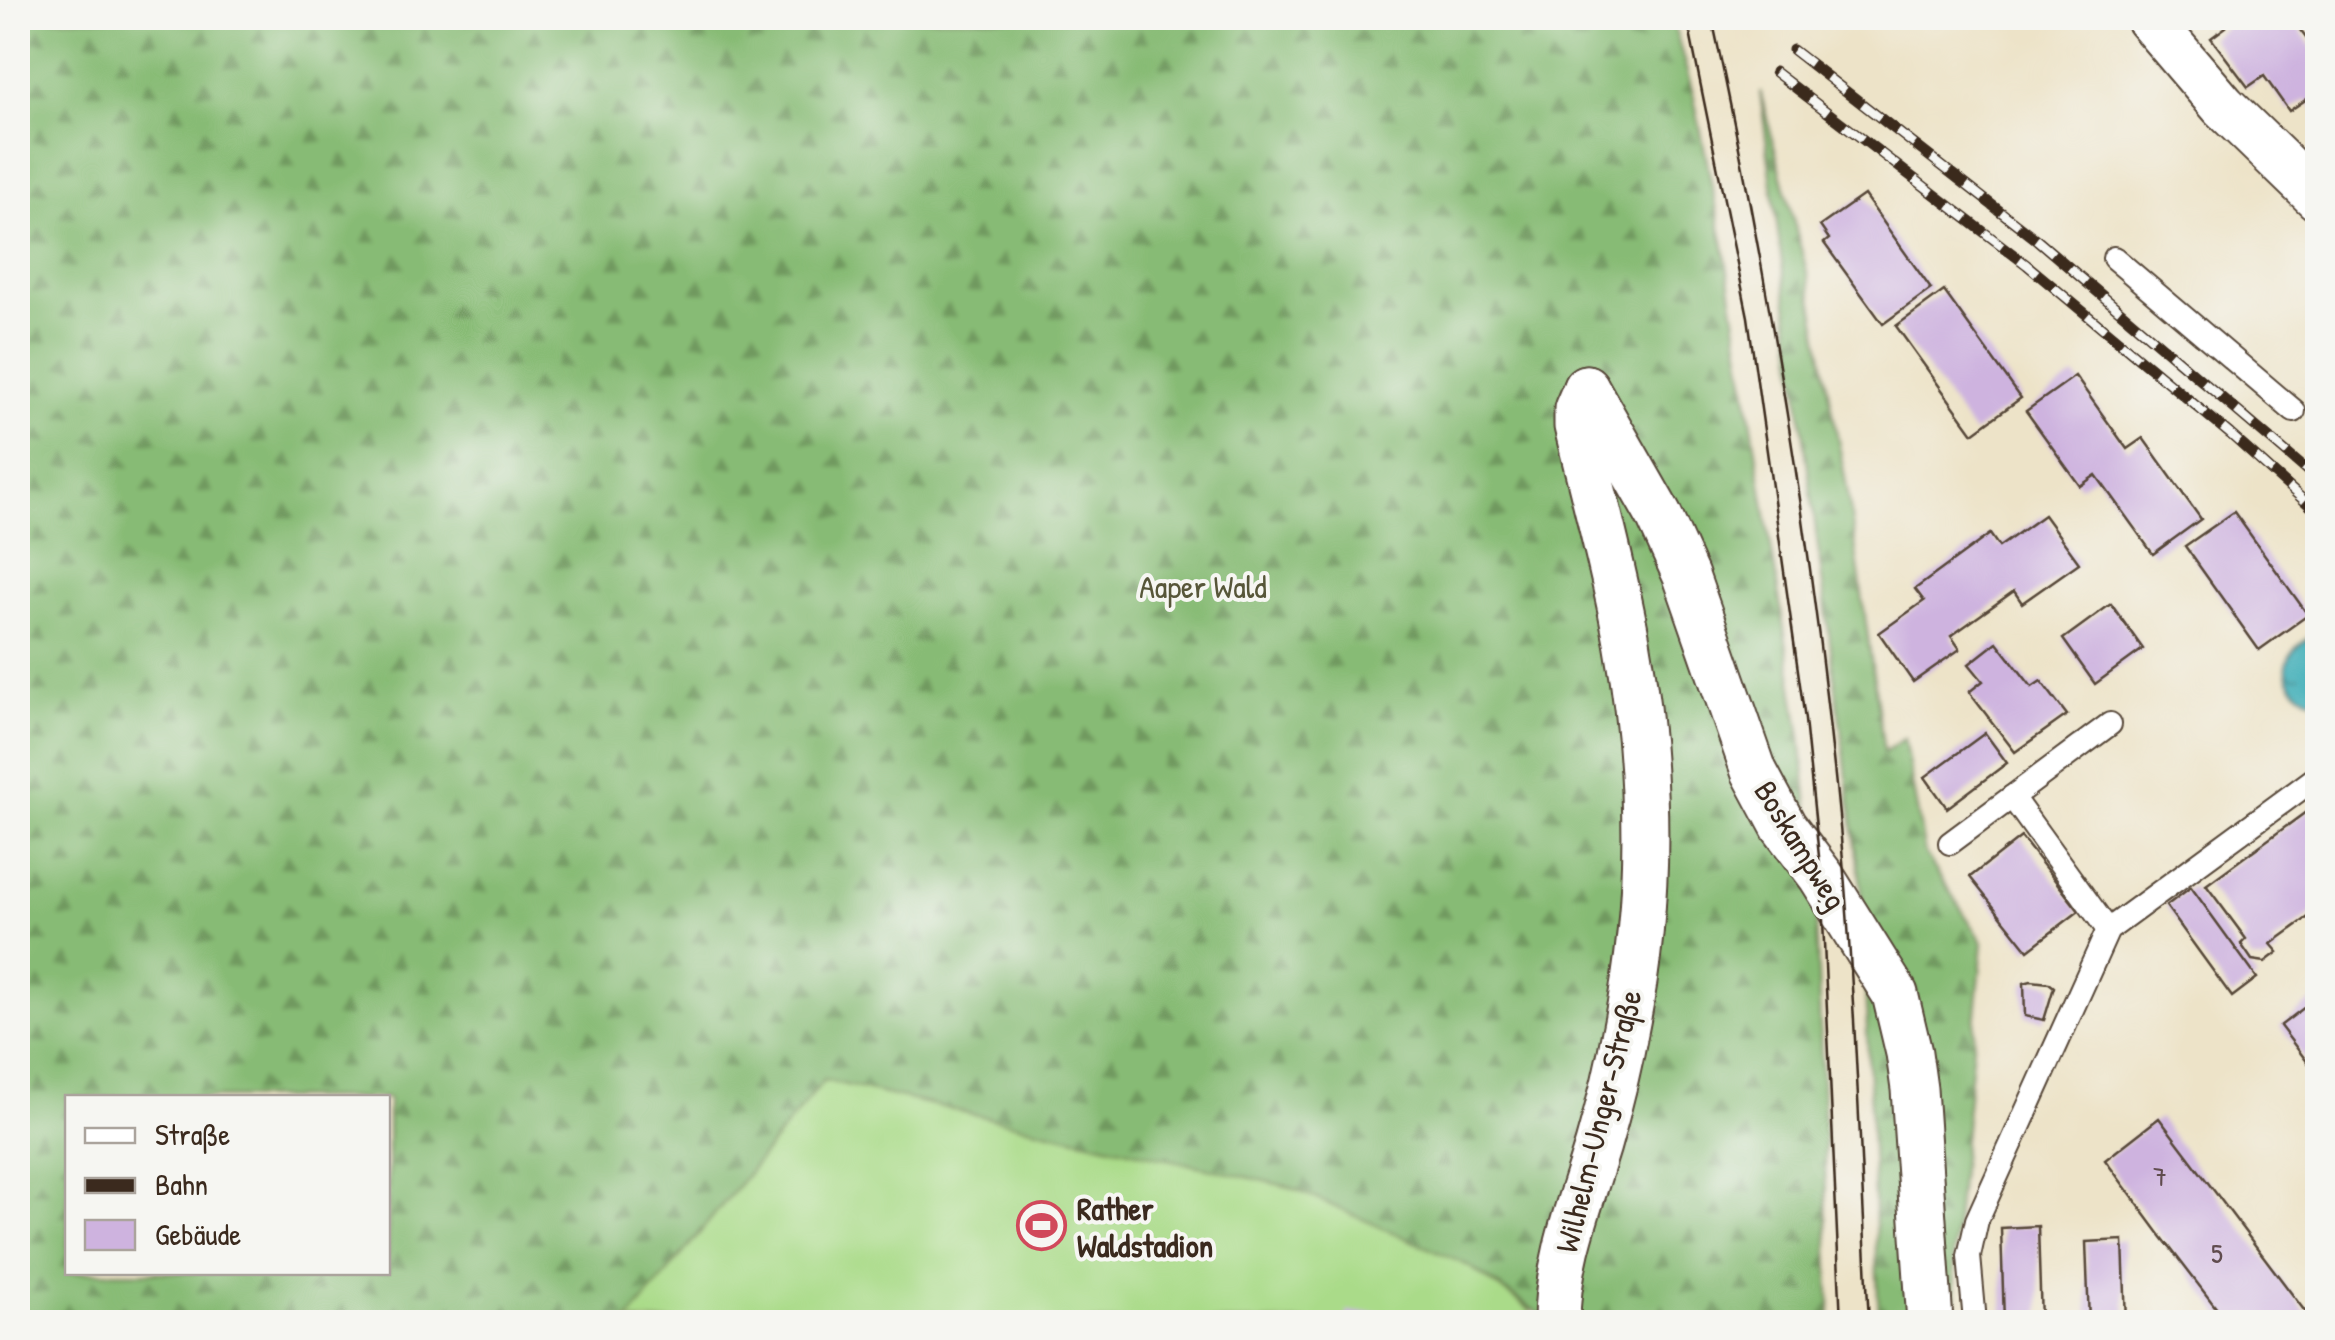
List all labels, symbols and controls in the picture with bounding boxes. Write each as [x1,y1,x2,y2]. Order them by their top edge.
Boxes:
park label: Aaper Wald [1139,565,1267,608]
street label: Boskampweg [1744,772,1858,918]
street label: Wilhelm-Unger-Straße [1545,985,1651,1257]
legend [65,1095,390,1275]
text: Straße [155,1114,230,1154]
house number: 7 [2153,1157,2167,1195]
text: Bahn [155,1164,208,1204]
place label: Rather Waldstadion [1077,1187,1213,1267]
sports icon: Rather Waldstadion [1016,1200,1068,1252]
text: Gebäude [155,1214,241,1254]
house number: 5 [2211,1234,2223,1272]

